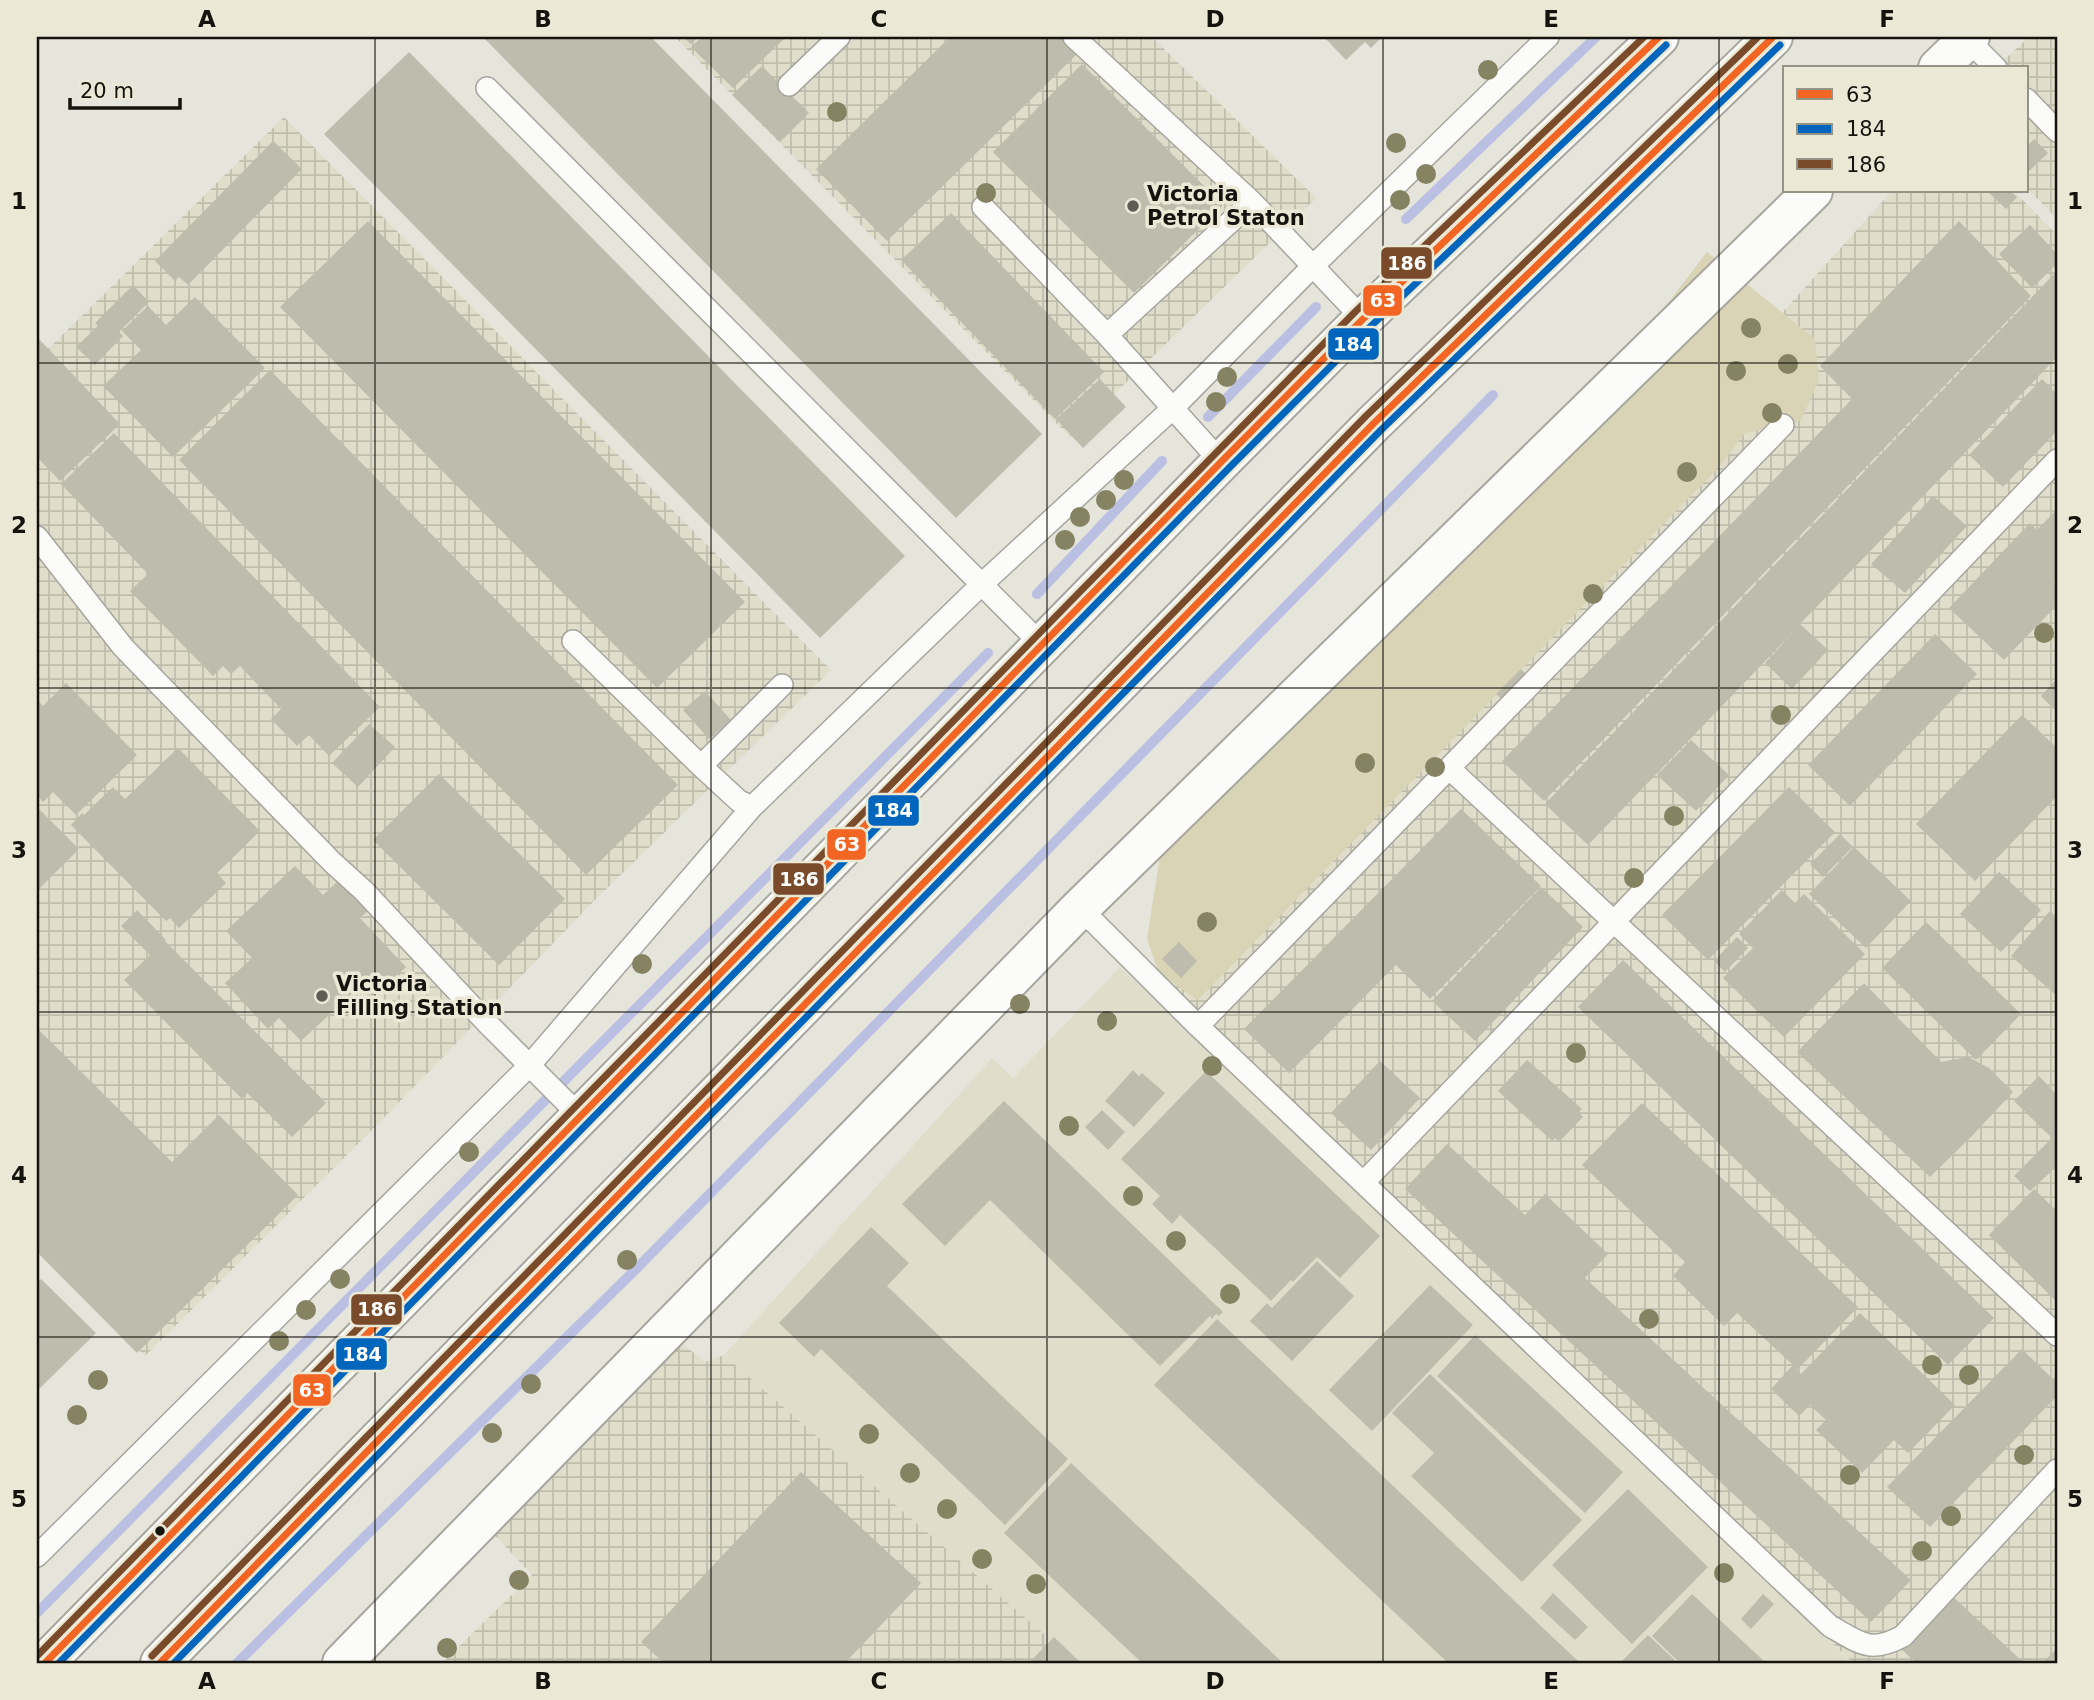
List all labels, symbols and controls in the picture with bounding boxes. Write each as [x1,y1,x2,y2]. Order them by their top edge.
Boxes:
text: A [198,6,216,32]
text: B [534,6,552,32]
text: C [871,6,887,32]
text: D [1205,6,1225,32]
text: E [1543,6,1559,32]
text: F [1879,6,1895,32]
scale bar [70,66,180,110]
legend [1783,66,2028,192]
text: 20 m [80,79,134,103]
text: 63 [1846,83,1873,107]
text: 184 [1846,117,1886,141]
text: 186 [1846,153,1886,177]
place label: Victoria Petrol Staton [1147,182,1305,230]
text: 1 [11,188,27,214]
text: 1 [2067,188,2083,214]
marker: Victoria Petrol Staton [1125,198,1141,214]
line badge: 186 [1380,246,1433,280]
text: 186 [1387,252,1427,274]
line badge: 63 [1362,284,1403,317]
text: 63 [1370,289,1396,311]
line badge: 184 [1327,327,1380,361]
text: 184 [1333,333,1373,355]
text: 2 [11,512,27,538]
text: 2 [2067,512,2083,538]
line badge: 184 [867,794,920,827]
text: 184 [873,799,913,821]
line badge: 63 [826,828,867,861]
text: 63 [834,833,860,855]
text: 3 [11,837,27,863]
text: 3 [2067,837,2083,863]
line badge: 186 [772,862,825,896]
text: 186 [779,868,819,890]
place label: Victoria Filling Station [336,972,502,1020]
marker: Victoria Filling Station [314,988,330,1004]
text: 4 [11,1162,27,1188]
text: 4 [2067,1162,2083,1188]
line badge: 186 [350,1293,403,1326]
text: 186 [357,1298,397,1320]
line badge: 184 [335,1337,388,1371]
text: 184 [342,1343,382,1365]
line badge: 63 [292,1373,332,1407]
text: 63 [299,1379,325,1401]
text: 5 [11,1486,27,1512]
text: 5 [2067,1486,2083,1512]
unlabelled marker [153,1524,167,1538]
text: A [198,1668,216,1694]
text: B [534,1668,552,1694]
text: C [871,1668,887,1694]
text: D [1205,1668,1225,1694]
text: E [1543,1668,1559,1694]
text: F [1879,1668,1895,1694]

